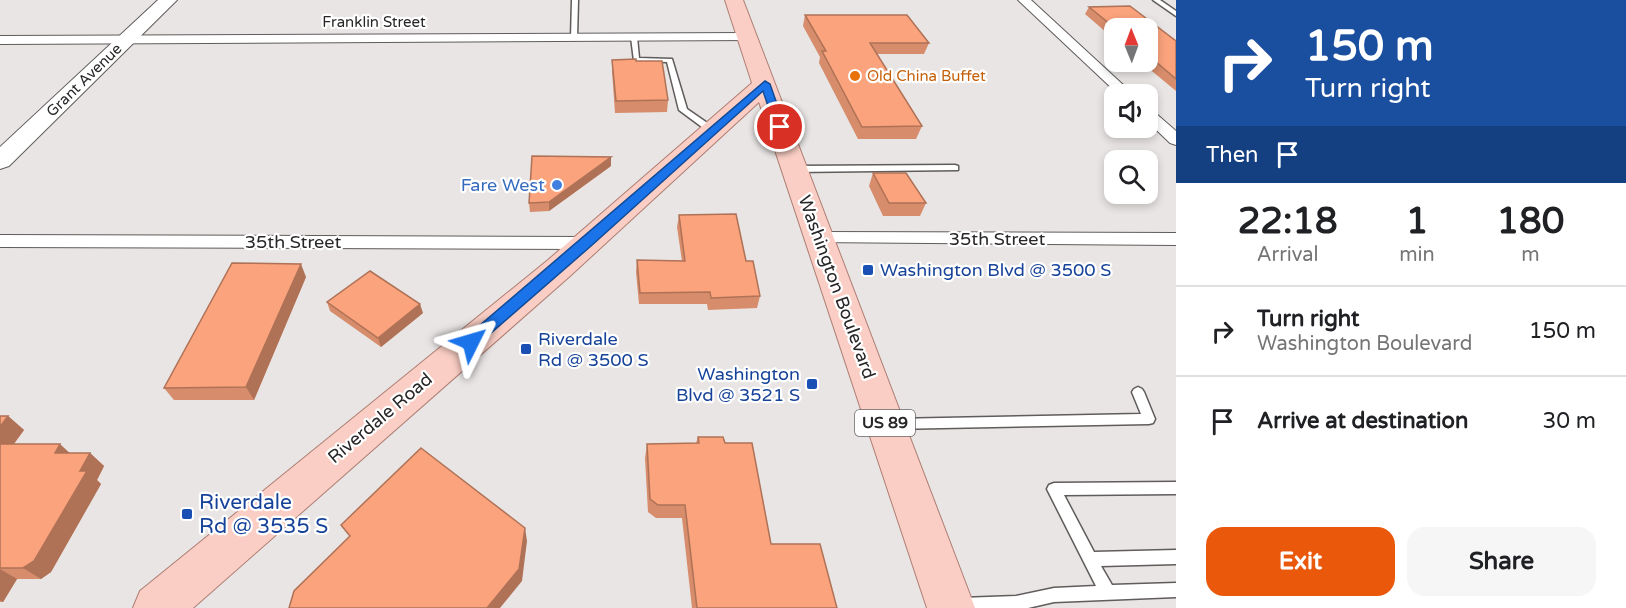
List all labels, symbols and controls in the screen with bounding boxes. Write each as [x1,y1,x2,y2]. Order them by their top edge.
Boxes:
street label: Franklin Street [322,13,426,31]
north arrow [1104,18,1158,72]
map controls [1104,18,1158,204]
text: 150 m [1305,21,1434,72]
icon: right [1206,24,1284,102]
street label: Grant Avenue [43,40,125,120]
place label: Old China Buffet [867,67,986,85]
marker: Old China Buffet [848,69,862,83]
text: Turn right [1305,72,1431,105]
button: sound [1104,84,1158,138]
pin [754,101,805,152]
icon: arrive [763,110,796,143]
icon: arrive [1271,138,1304,171]
text: Then [1206,142,1259,168]
button: search [1104,150,1158,204]
place label: Fare West [461,174,545,196]
marker: Fare West [550,178,564,192]
street label: Washington Boulevard [794,192,880,382]
text: 22:18 [1238,200,1338,243]
text: 1 [1406,200,1428,243]
text: 180 [1496,200,1564,243]
street label: 35th Street [949,228,1045,250]
street label: 35th Street [245,231,341,253]
text: Arrival [1257,243,1319,267]
text: min [1399,243,1435,267]
text: m [1521,243,1540,267]
place label: Washington Blvd @ 3500 S [880,259,1111,281]
marker: Washington Blvd @ 3500 S [861,263,875,277]
text: Turn right [1257,306,1359,332]
position arrow [439,310,503,374]
icon: right [1206,315,1239,348]
text: 150 m [1529,318,1596,344]
place label: Riverdale Rd @ 3500 S [538,328,649,371]
text: Washington Boulevard [1257,332,1472,356]
marker: Riverdale Rd @ 3500 S [519,342,533,356]
place label: Washington Blvd @ 3521 S [676,363,800,406]
street label: Riverdale Road [323,368,437,468]
marker: Washington Blvd @ 3521 S [805,377,819,391]
icon: arrive [1206,405,1239,438]
text: Arrive at destination [1257,408,1468,434]
text: 30 m [1542,408,1596,434]
road number: US 89 [855,410,915,436]
place label: Riverdale Rd @ 3535 S [199,490,328,539]
marker: Riverdale Rd @ 3535 S [180,507,194,521]
button: Exit [1206,527,1395,596]
button: Share [1407,527,1596,596]

